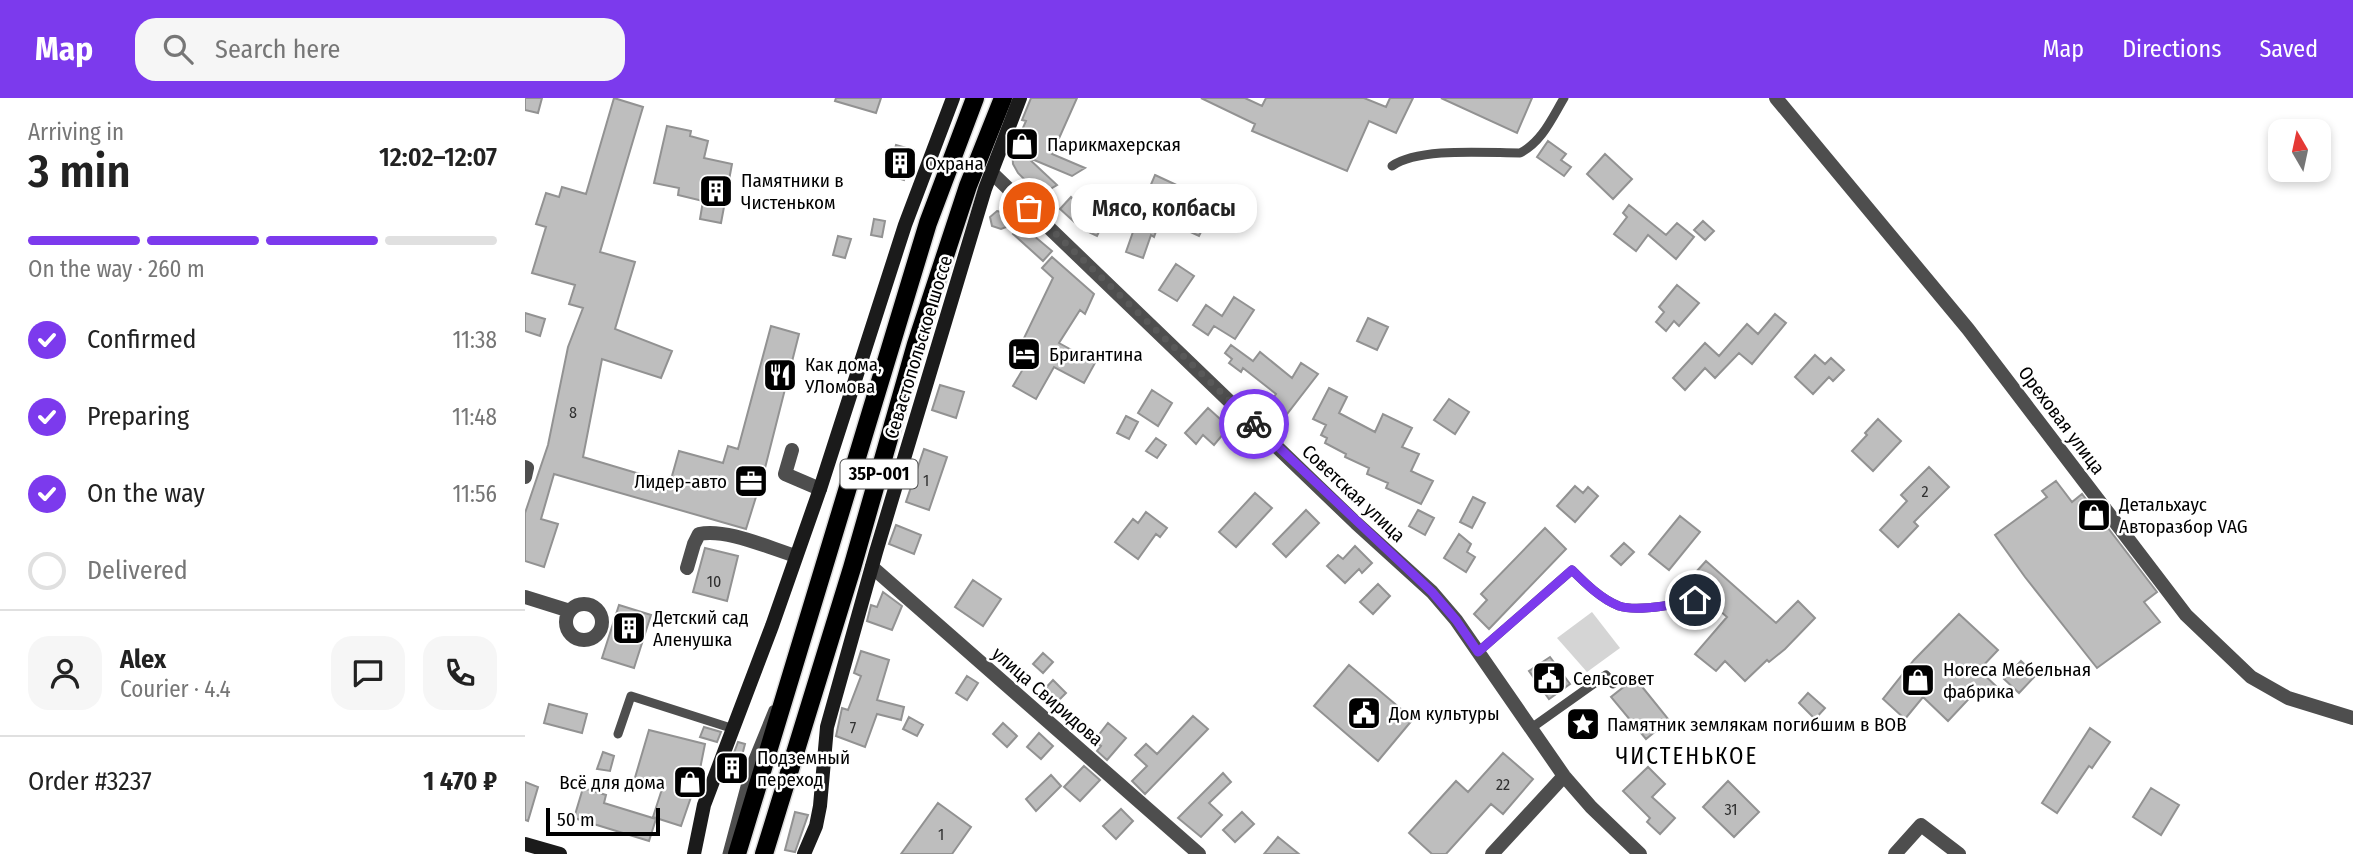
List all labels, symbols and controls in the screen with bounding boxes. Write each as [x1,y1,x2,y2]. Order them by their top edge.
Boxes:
search box [135,18,625,81]
text: Map [35,29,93,69]
icon: search [159,30,197,68]
text: Search here [215,34,340,65]
text: Map [2043,35,2084,63]
text: Directions [2122,35,2221,63]
text: Saved [2259,35,2318,63]
text: Arriving in [28,118,124,146]
north arrow [2268,119,2331,182]
map controls [2268,119,2331,182]
shop icon: Парикмахерская [1003,125,1041,163]
place label: Парикмахерская [1047,133,1181,156]
text: 12:02–12:07 [379,142,497,173]
text: 3 min [28,144,131,199]
building icon: Охрана [881,144,919,182]
place label: Охрана [925,152,984,175]
place label: Памятники в Чистеньком [741,169,844,214]
building icon: Памятники в Чистеньком [697,172,735,210]
pin [999,178,1059,238]
callout: Мясо, колбасы [1071,184,1257,232]
icon: bag [1010,189,1048,227]
text: Мясо, колбасы [1092,194,1236,222]
street label: Севастопольское шоссе [880,253,957,442]
text: On the way · 260 m [28,255,205,283]
icon: check [28,321,66,359]
text: Confirmed [87,324,197,355]
text: 11:38 [452,326,497,354]
hotel icon: Бригантина [1005,335,1043,373]
place label: Бригантина [1049,343,1143,366]
place label: Как дома, УЛомова [804,353,882,398]
restaurant icon: Как дома, УЛомова [761,356,799,394]
street label: Ореховая улица [2013,362,2110,479]
courier [1219,389,1289,459]
icon: check [28,398,66,436]
text: Preparing [87,401,189,432]
text: 11:48 [452,403,497,431]
house number: 8 [569,403,577,422]
icon: bike [1235,405,1273,443]
street label: Советская улица [1297,440,1410,547]
road number: 35Р-001 [841,460,917,488]
office icon: Лидер-авто [732,462,770,500]
place label: Лидер-авто [634,470,727,493]
house number: 1 [923,471,929,490]
icon: check [28,475,66,513]
text: On the way [87,478,205,509]
text: 11:56 [452,480,497,508]
house number: 2 [1921,482,1929,501]
place label: Детальхаус Авторазбор VAG [2118,493,2248,538]
shop icon: Детальхаус Авторазбор VAG [2075,496,2113,534]
text: Delivered [87,555,188,586]
pin [1665,570,1725,630]
house number: 10 [707,572,721,591]
icon: home [1676,581,1714,619]
place label: Детский сад Аленушка [652,606,749,651]
building icon: Детский сад Аленушка [610,609,648,647]
button: person [28,636,102,710]
button: chat [331,636,405,710]
button: phone [423,636,497,710]
street label: улица Свиридова [987,642,1108,751]
text: Alex [120,644,166,675]
place label: Horeca Мебельная фабрика [1943,658,2091,703]
public building icon: Сельсовет [1530,659,1568,697]
shop icon: Horeca Мебельная фабрика [1899,661,1937,699]
place label: Сельсовет [1573,667,1654,690]
text: Courier · 4.4 [120,675,231,703]
public building icon: Дом культуры [1345,694,1383,732]
place label: Дом культуры [1388,702,1500,725]
place icon: Памятник землякам погибшим в ВОВ [1564,705,1602,743]
place label: Памятник землякам погибшим в ВОВ [1607,713,1907,736]
house number: 7 [850,718,857,737]
district label: ЧИСТЕНЬКОЕ [1616,742,1758,770]
place label: Подземный переход [757,746,850,791]
building icon: Подземный переход [713,749,751,787]
shop icon: Всё для дома [671,763,709,801]
text: Order #3237 [28,766,152,797]
text: 1 470 ₽ [423,766,497,797]
place label: Всё для дома [559,771,665,794]
house number: 22 [1496,775,1510,794]
house number: 31 [1724,800,1738,819]
scale bar [546,805,660,837]
text: 50 m [557,808,595,831]
house number: 1 [938,825,944,844]

